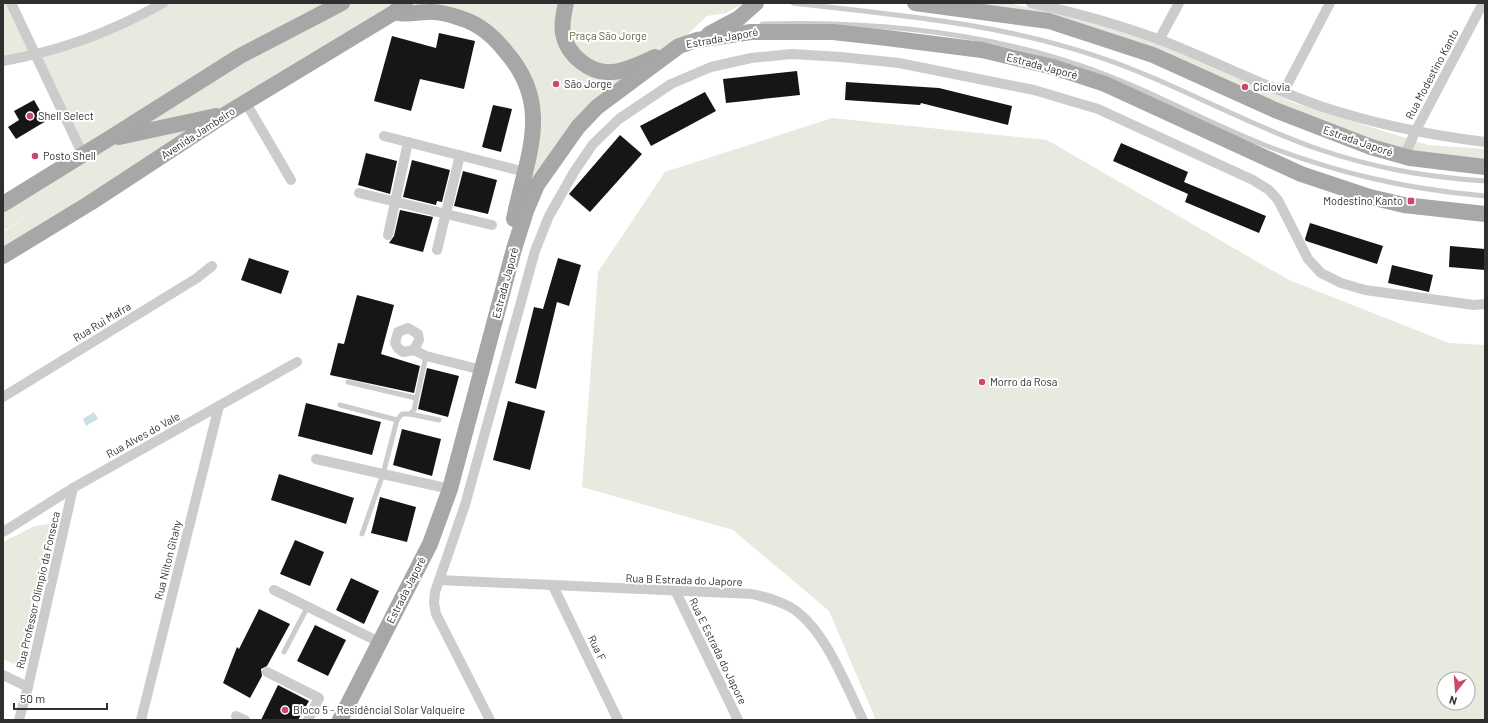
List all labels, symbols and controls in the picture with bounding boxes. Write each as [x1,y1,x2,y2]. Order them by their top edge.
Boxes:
street label: Estrada Japoré [685,25,759,50]
street label: Rua Modestino Kanto [1402,26,1461,121]
park label: Praça São Jorge [569,29,647,42]
street label: Estrada Japoré [1005,50,1079,81]
place label: São Jorge [564,77,612,90]
marker: São Jorge [551,79,561,89]
place label: Ciclovia [1253,80,1290,93]
marker: Ciclovia [1240,82,1250,92]
street label: Avenida Jambeiro [158,104,237,161]
place label: Shell Select [38,109,94,122]
marker: Shell Select [25,111,35,121]
street label: Estrada Japoré [1321,122,1395,159]
place label: Posto Shell [43,149,96,162]
marker: Posto Shell [30,151,40,161]
place label: Modestino Kanto [1323,194,1403,207]
marker: Modestino Kanto [1406,196,1416,206]
street label: Estrada Japoré [489,246,520,320]
street label: Rua Rui Mafra [71,299,133,344]
place label: Morro da Rosa [990,375,1057,388]
marker: Morro da Rosa [977,377,987,387]
street label: Rua Alves do Vale [104,409,182,460]
street label: Rua Professor Olimpio da Fonseca [13,510,62,670]
street label: Rua Nilton Gitahy [151,519,184,601]
street label: Estrada Japoré [383,554,428,625]
street label: Rua B Estrada do Japore [625,571,743,588]
street label: Rua E Estrada do Japore [687,596,750,706]
street label: Rua F [586,633,609,663]
north arrow [1436,671,1476,711]
scale bar [14,685,107,711]
text: 50 m [20,691,45,705]
text: N [1448,694,1458,708]
place label: Bloco 5 - Residêncial Solar Valqueire [293,703,465,716]
marker: Bloco 5 - Residêncial Solar Valqueire [280,705,290,715]

